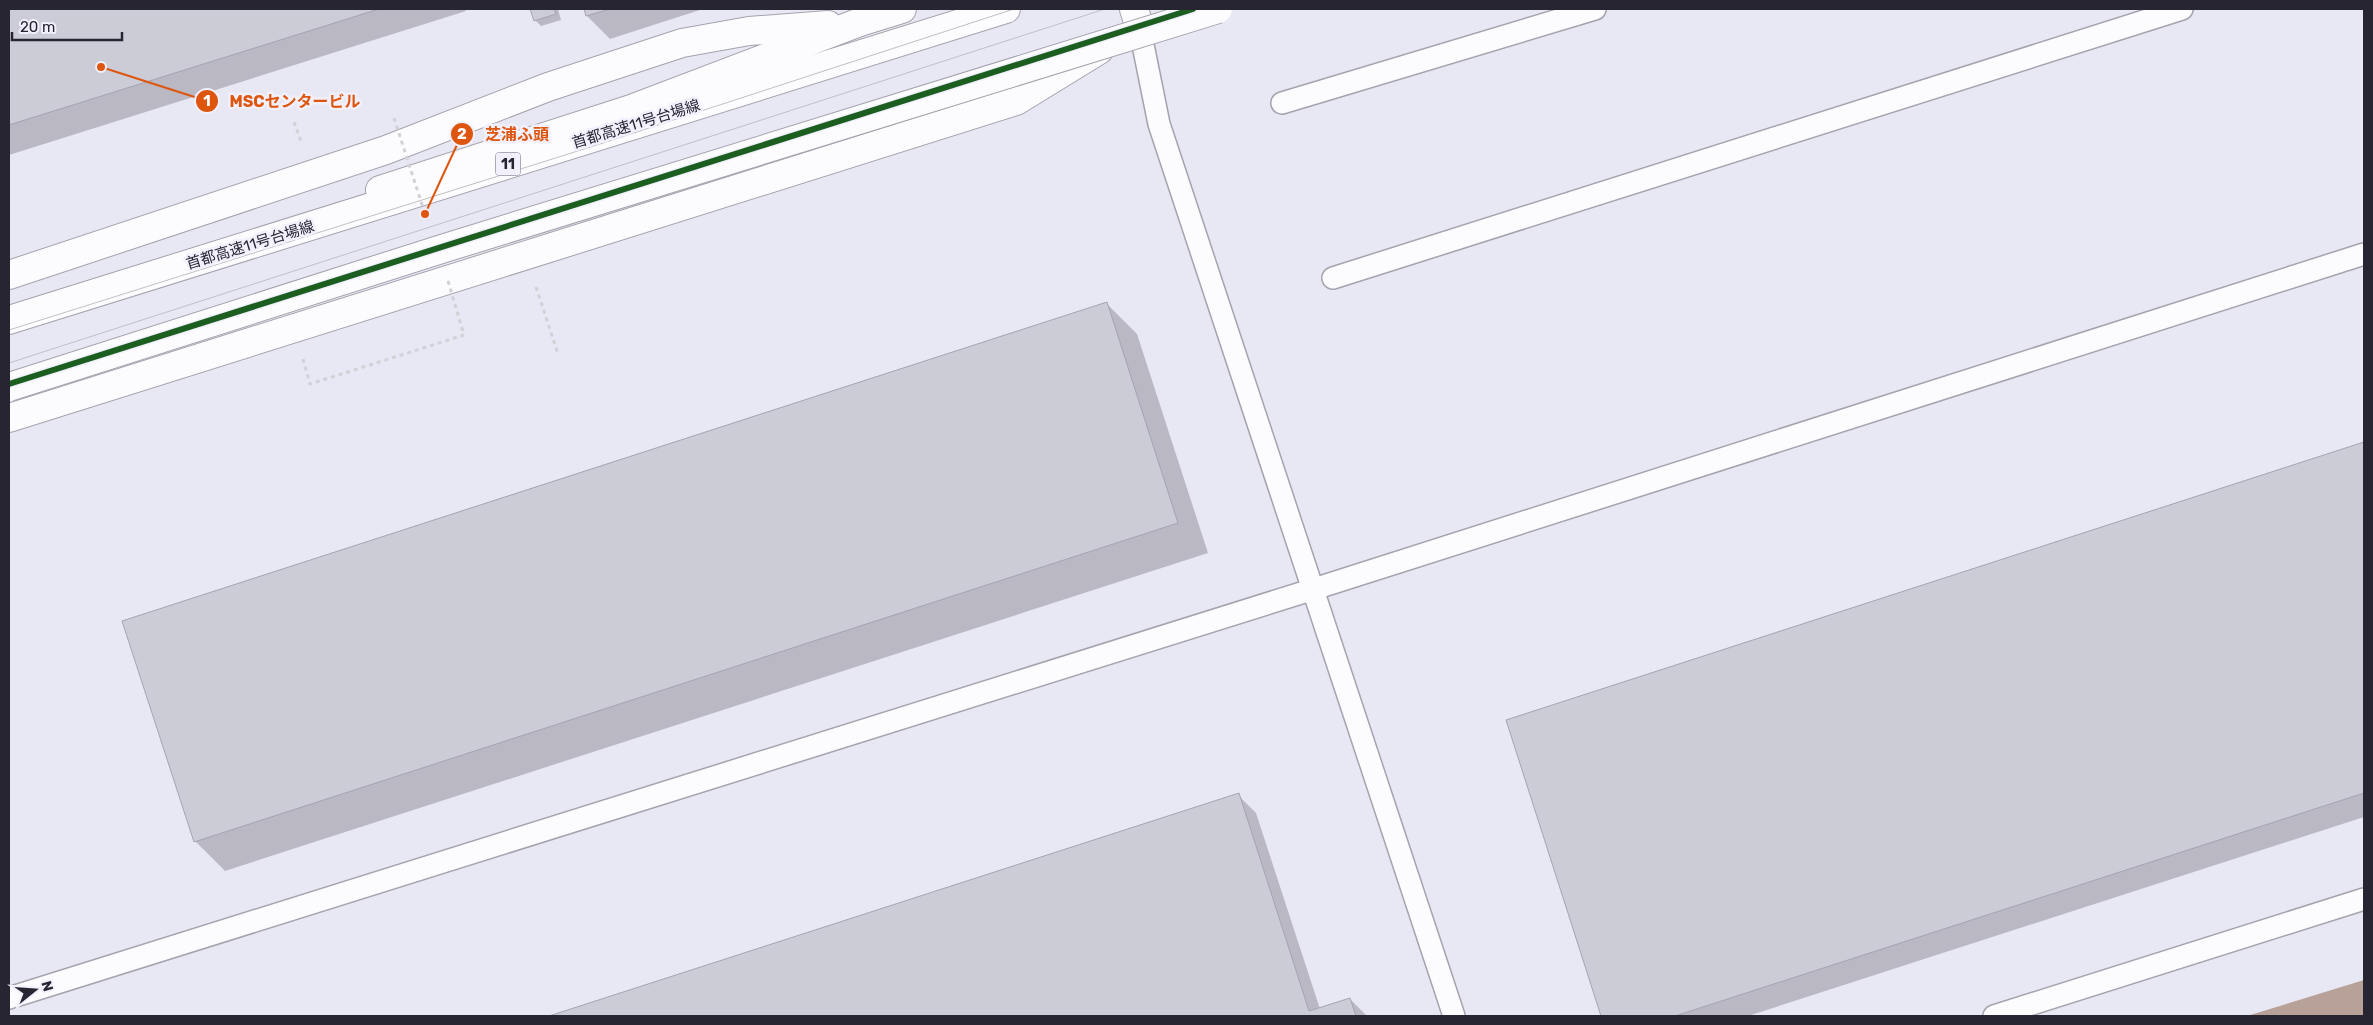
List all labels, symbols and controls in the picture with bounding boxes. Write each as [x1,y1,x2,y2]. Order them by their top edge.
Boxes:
scale bar [12,10,122,42]
text: 20 m [20,18,55,36]
callout: MSCセンタービル [195,85,371,116]
text: 1 [203,92,211,110]
text: MSCセンタービル [229,92,361,111]
street label: 首都高速11号台場線 [570,96,702,152]
callout: 芝浦ふ頭 [450,118,559,149]
text: 2 [457,125,467,143]
text: 芝浦ふ頭 [485,125,549,144]
road number: 11 [496,152,520,175]
street label: 首都高速11号台場線 [184,217,316,273]
north arrow [10,965,60,1015]
text: N [37,979,57,994]

